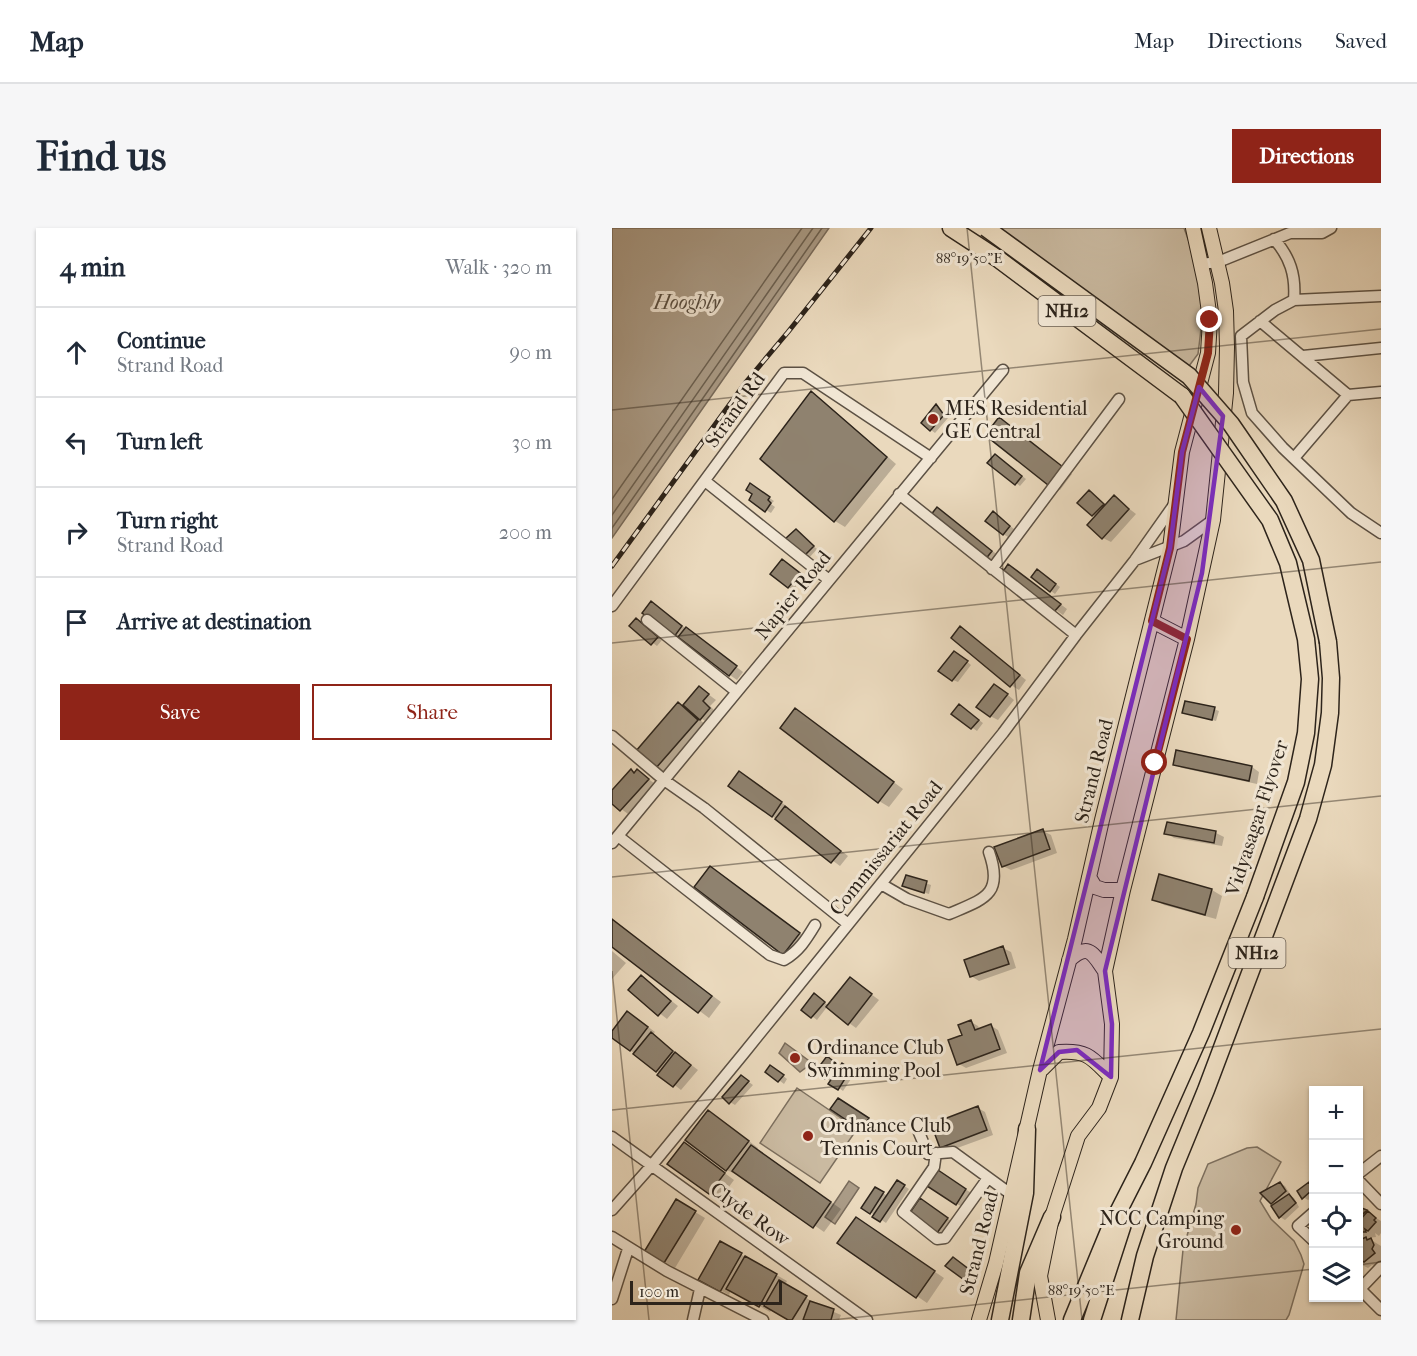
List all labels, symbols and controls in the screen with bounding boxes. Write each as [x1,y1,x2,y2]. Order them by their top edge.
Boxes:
text: Map [30,25,84,58]
text: Map [1134,29,1174,53]
text: Directions [1207,29,1302,53]
text: Saved [1335,29,1387,53]
button: Directions [1232,129,1381,183]
text: Find us [36,132,166,181]
text: 88°19'50"E [936,249,1002,267]
text: 4 min [60,252,125,283]
text: Walk · 320 m [446,256,552,279]
water label: Hooghly [653,290,722,314]
road number: NH12 [1038,296,1096,326]
route end [1196,306,1222,332]
text: Continue [117,328,206,354]
icon: ahead [60,336,93,369]
text: 90 m [510,341,552,364]
text: Strand Road [117,354,223,377]
street label: Strand Rd [700,367,771,452]
place label: MES Residential GE Central [945,397,1088,443]
marker: MES Residential GE Central [926,412,940,426]
icon: left [60,426,93,459]
text: Turn left [117,429,203,455]
text: 30 m [512,431,552,454]
text: Turn right [117,508,218,534]
icon: right [60,516,93,549]
text: 200 m [499,521,552,544]
text: Strand Road [117,534,223,557]
street label: Napier Road [750,545,837,644]
icon: arrive [60,606,93,639]
text: Arrive at destination [117,609,311,635]
button: Save [60,684,300,740]
button: Share [312,684,552,740]
street label: Strand Road [1070,716,1118,825]
street label: Vidyasagar Flyover [1221,737,1293,900]
route start [1141,749,1167,775]
street label: Commissariat Road [825,775,948,920]
road number: NH12 [1228,938,1286,968]
place label: Ordinance Club Swimming Pool [807,1036,944,1082]
marker: Ordinance Club Swimming Pool [788,1051,802,1065]
map controls [1309,1086,1363,1302]
button: + [1309,1086,1363,1140]
place label: Ordnance Club Tennis Court [820,1114,951,1160]
marker: Ordnance Club Tennis Court [801,1129,815,1143]
button: − [1309,1140,1363,1194]
street label: Clyde Row [706,1178,795,1251]
street label: Strand Road [955,1188,1003,1297]
button: locate [1309,1194,1363,1248]
place label: NCC Camping Ground [1100,1207,1225,1253]
marker: NCC Camping Ground [1229,1223,1243,1237]
button: layers [1309,1248,1363,1302]
scale bar [630,1278,782,1306]
text: 88°19'50"E [1048,1281,1114,1299]
text: 100 m [639,1282,679,1301]

